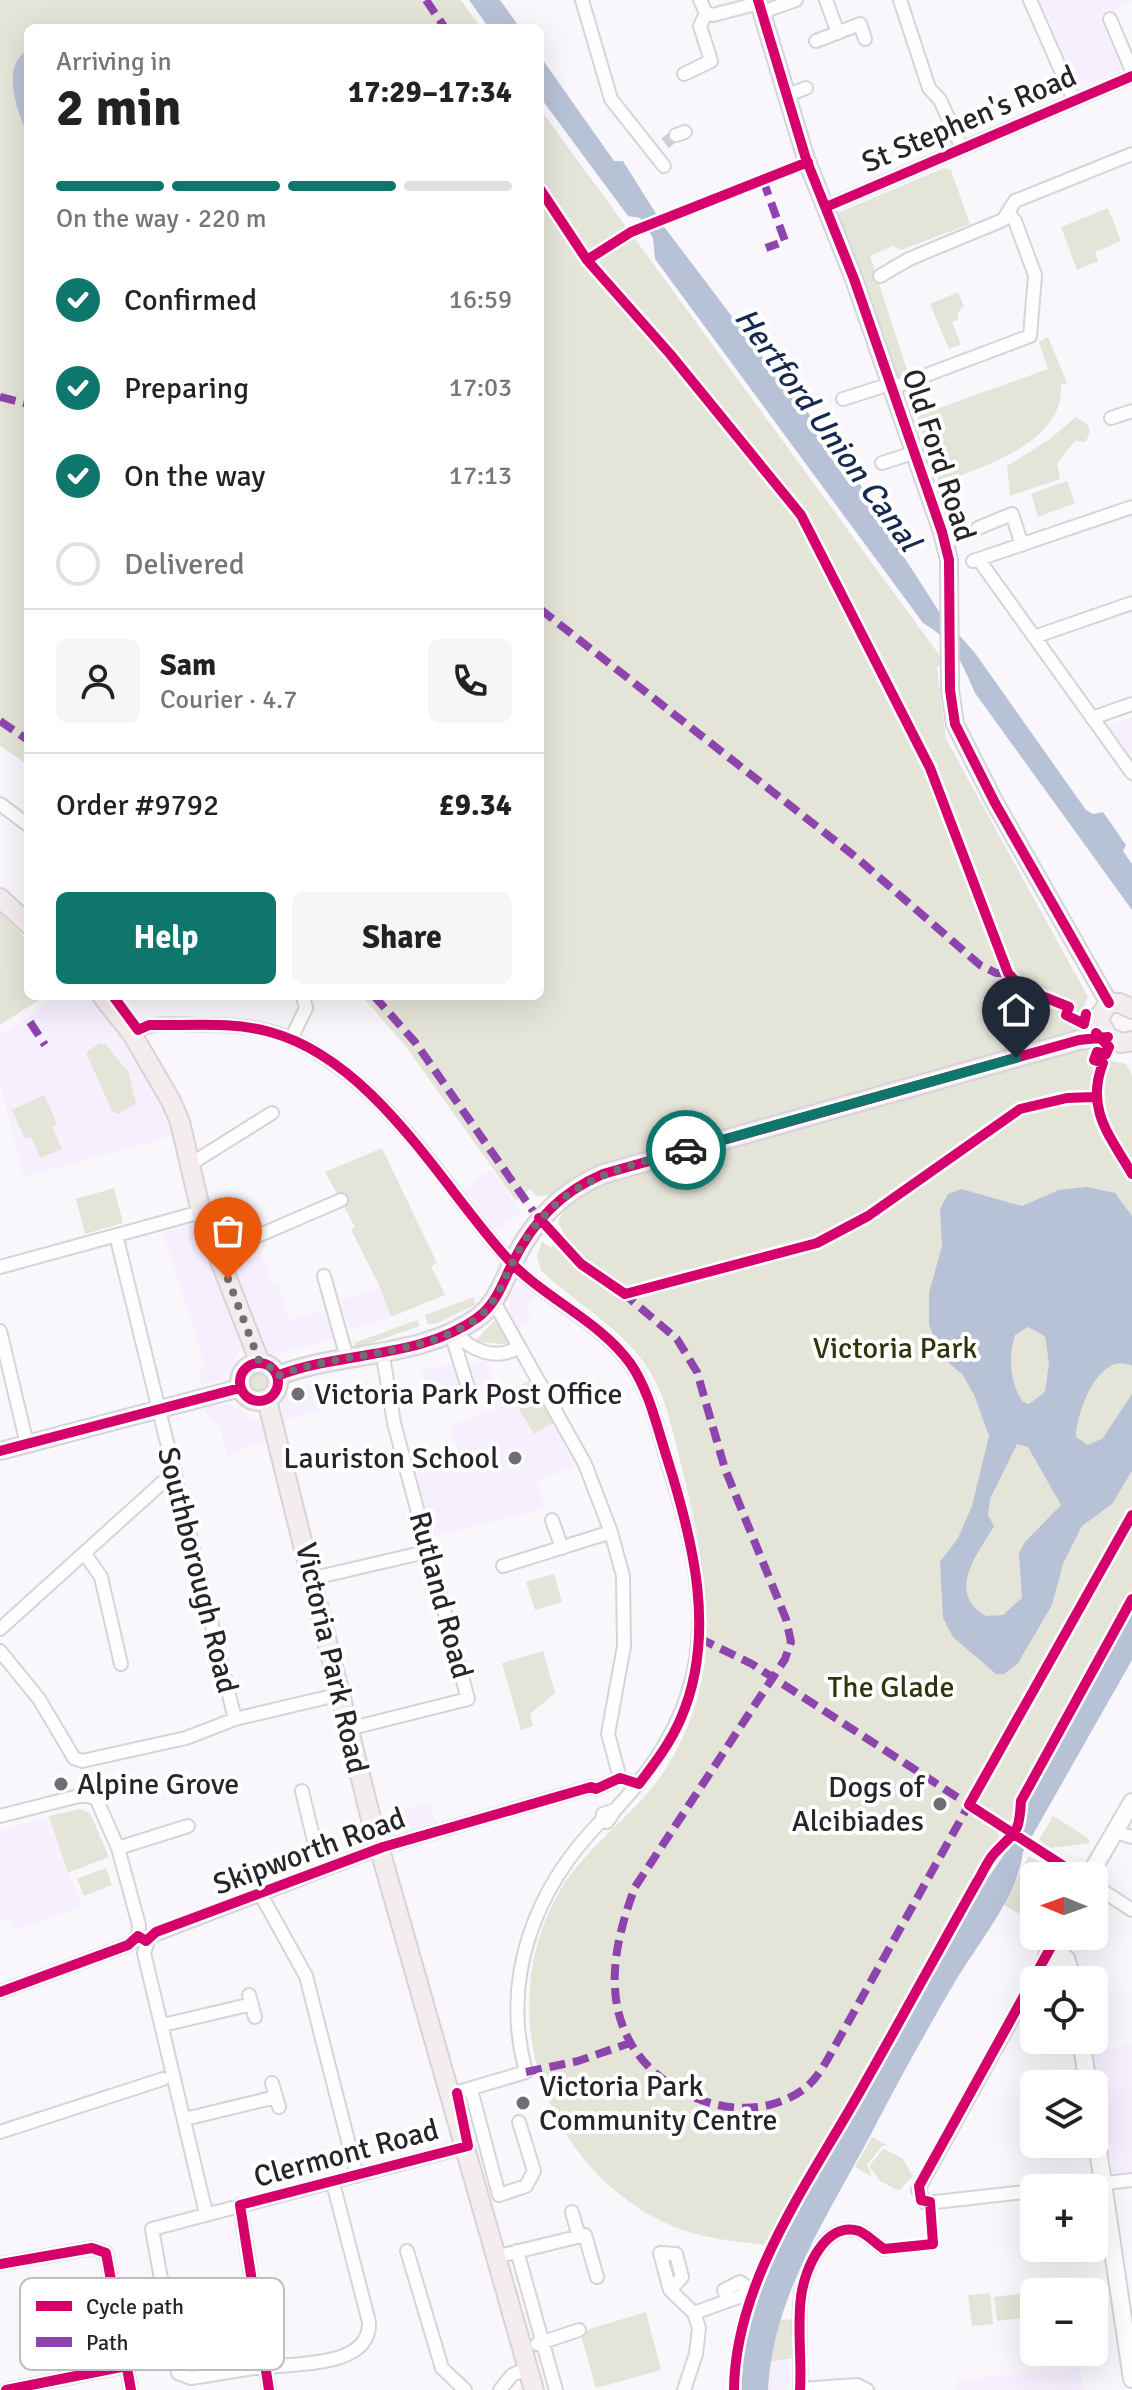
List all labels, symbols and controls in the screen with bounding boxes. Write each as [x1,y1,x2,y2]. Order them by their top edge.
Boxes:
text: Arriving in [56,46,172,78]
street label: St Stephen's Road [856,58,1082,181]
text: 17:29–17:34 [348,74,512,111]
text: 2 min [56,76,182,140]
text: On the way · 220 m [56,203,266,235]
icon: check [56,278,100,322]
text: Confirmed [124,282,257,319]
text: 16:59 [449,284,512,316]
water label: Hertford Union Canal [726,300,931,561]
street label: Old Ford Road [893,364,984,546]
icon: check [56,366,100,410]
text: Preparing [124,370,249,407]
text: 17:03 [449,372,512,404]
icon: check [56,454,100,498]
text: On the way [124,458,265,495]
text: 17:13 [449,460,512,492]
text: Delivered [124,546,245,583]
button: person [56,639,140,723]
button: phone [428,639,512,723]
text: Sam [160,647,216,684]
text: Courier · 4.7 [160,684,297,716]
text: Order #9792 [56,787,219,824]
text: £9.34 [439,787,512,824]
button: Help [56,892,276,984]
button: Share [292,892,512,984]
pin [982,976,1050,1058]
icon: home [994,988,1038,1032]
courier [646,1110,726,1190]
icon: car [664,1128,708,1172]
pin [194,1197,262,1279]
icon: bag [206,1209,250,1253]
park label: Victoria Park [813,1330,977,1367]
place label: Victoria Park Post Office [314,1376,623,1413]
marker: Victoria Park Post Office [289,1385,307,1403]
place label: Lauriston School [283,1440,499,1477]
street label: Southborough Road [149,1443,246,1697]
marker: Lauriston School [506,1449,524,1467]
street label: Rutland Road [400,1508,481,1683]
street label: Victoria Park Road [287,1539,376,1777]
park label: The Glade [828,1669,954,1706]
place label: Alpine Grove [77,1766,239,1803]
place label: Dogs of Alcibiades [792,1769,926,1840]
marker: Alpine Grove [52,1775,70,1793]
marker: Dogs of Alcibiades [931,1795,949,1813]
street label: Skipworth Road [208,1800,410,1903]
north arrow [1020,1862,1108,1950]
map controls [1020,1862,1108,2366]
button: locate [1020,1966,1108,2054]
place label: Victoria Park Community Centre [539,2068,778,2139]
button: layers [1020,2070,1108,2158]
marker: Victoria Park Community Centre [514,2094,532,2112]
street label: Clermont Road [250,2111,443,2196]
button: + [1020,2174,1108,2262]
legend [20,2278,284,2370]
button: − [1020,2278,1108,2366]
text: Cycle path [86,2293,184,2320]
text: Path [86,2329,129,2356]

